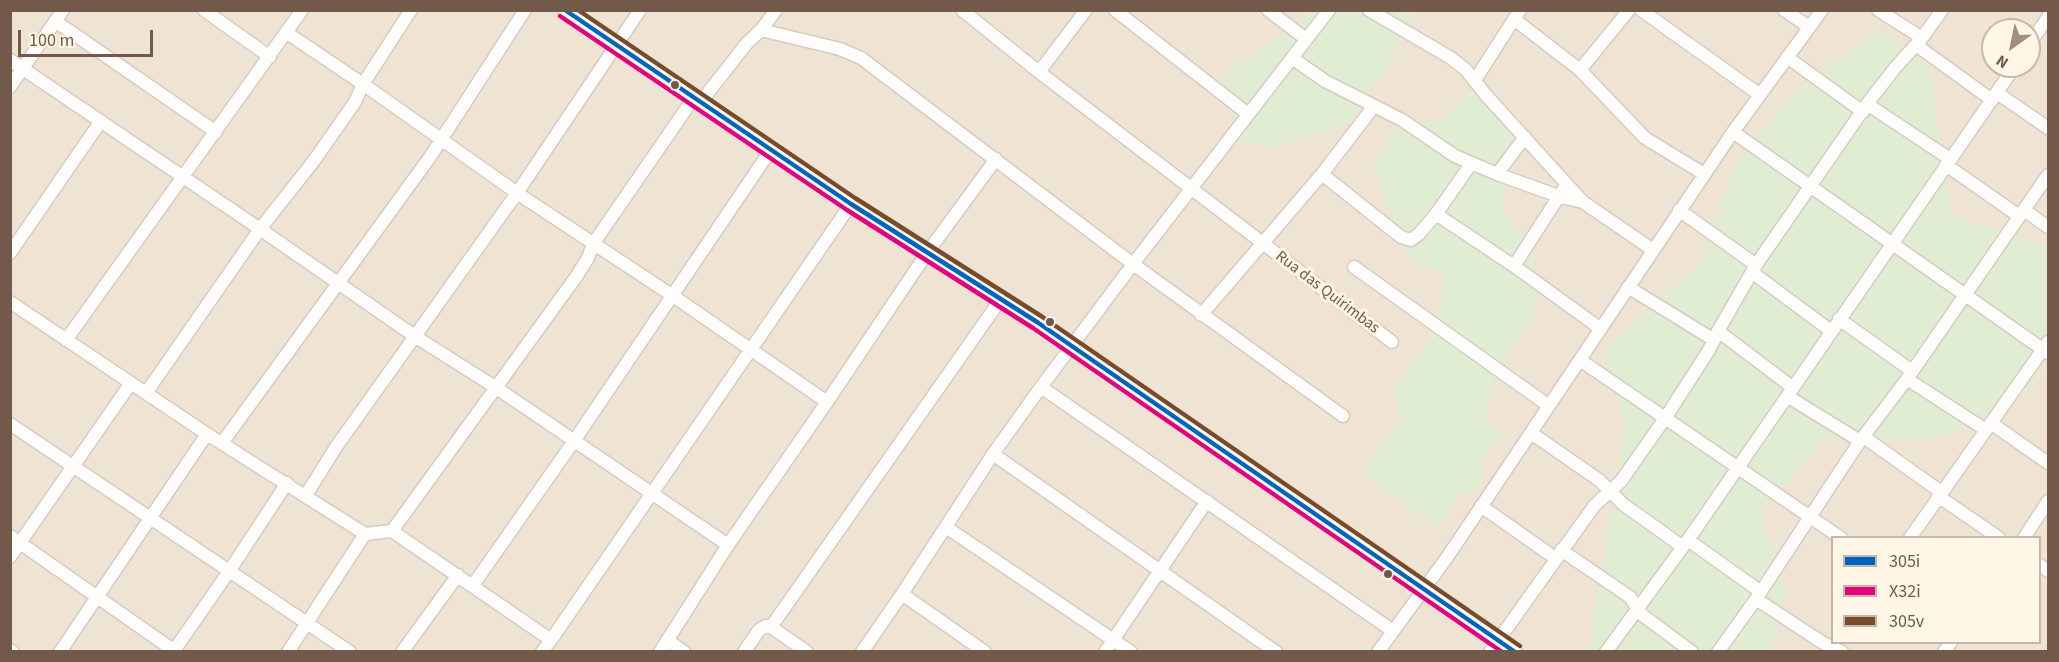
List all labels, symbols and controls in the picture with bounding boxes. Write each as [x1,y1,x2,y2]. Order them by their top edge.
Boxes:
scale bar [21,18,156,56]
north arrow [1981,18,2041,78]
text: 100 m [29,28,74,53]
text: N [1992,49,2013,74]
unlabelled marker [669,79,681,91]
street label: Rua das Quirimbas [1271,248,1383,338]
unlabelled marker [1044,316,1056,328]
legend [1831,536,2041,644]
text: 305i [1889,549,1920,574]
unlabelled marker [1382,568,1394,580]
text: X32i [1889,579,1921,604]
text: 305v [1889,609,1924,634]

